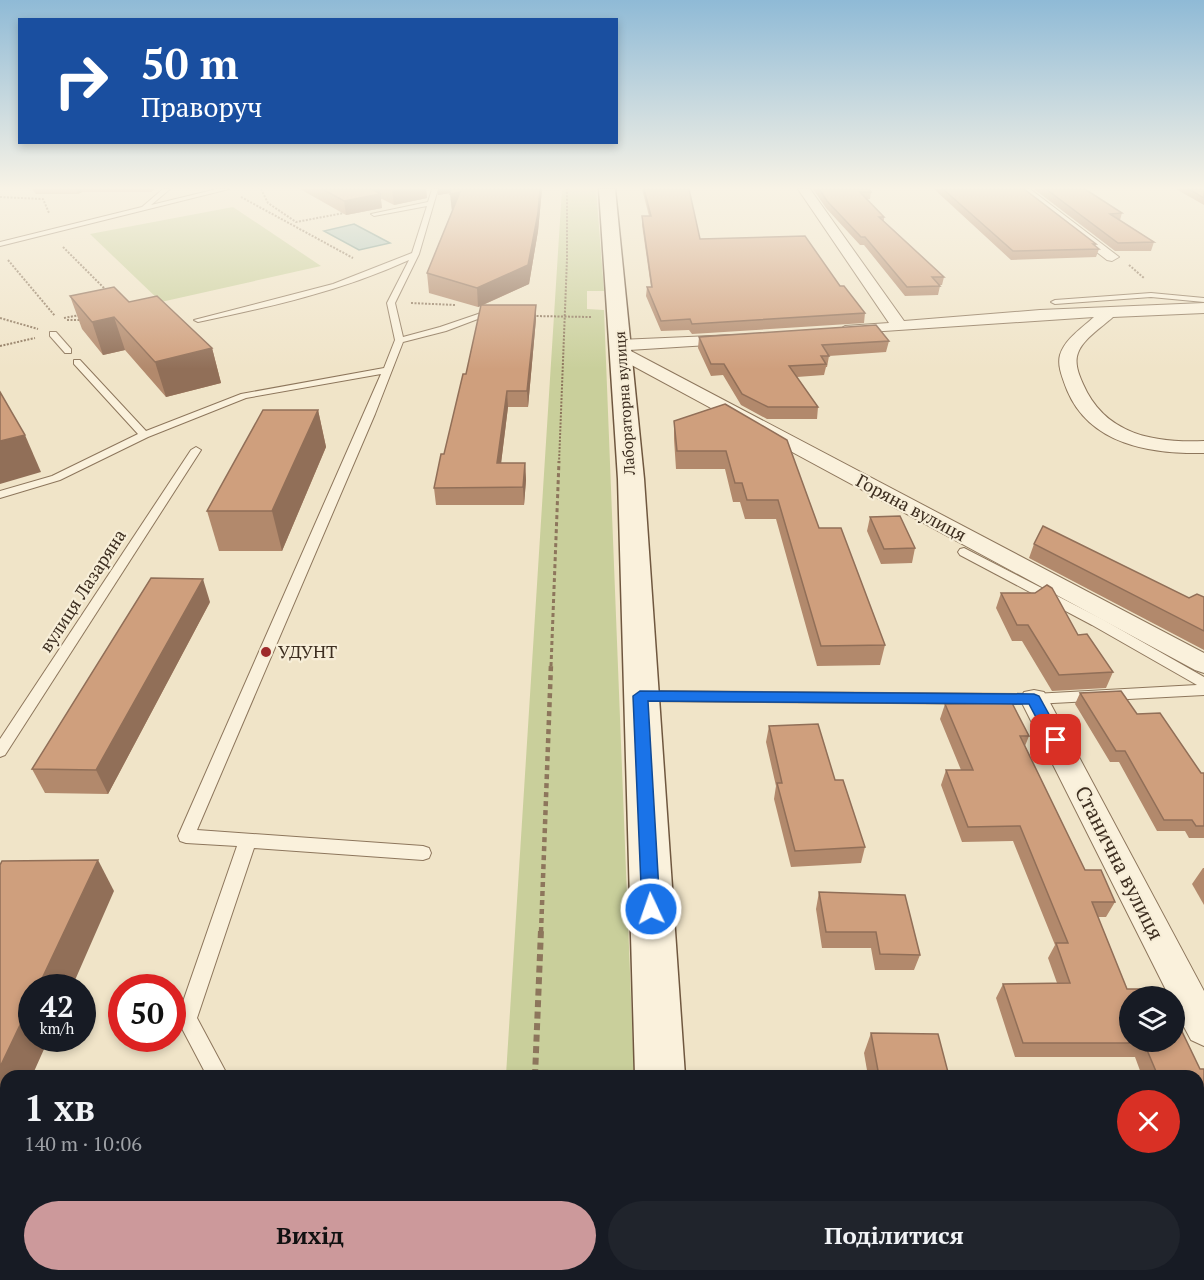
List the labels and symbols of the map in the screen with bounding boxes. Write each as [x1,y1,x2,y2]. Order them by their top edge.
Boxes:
street label: Лабораторна вулиця [609,330,639,477]
street label: Горяна вулиця [852,468,971,546]
street label: вулиця Лазаряна [33,524,131,657]
place label: УДУНТ [278,639,337,663]
marker: УДУНТ [259,645,273,659]
pin [1030,714,1081,765]
street label: Станична вулиця [1069,781,1171,944]
position arrow [619,877,683,941]
speed limit sign: 50 [108,974,186,1052]

